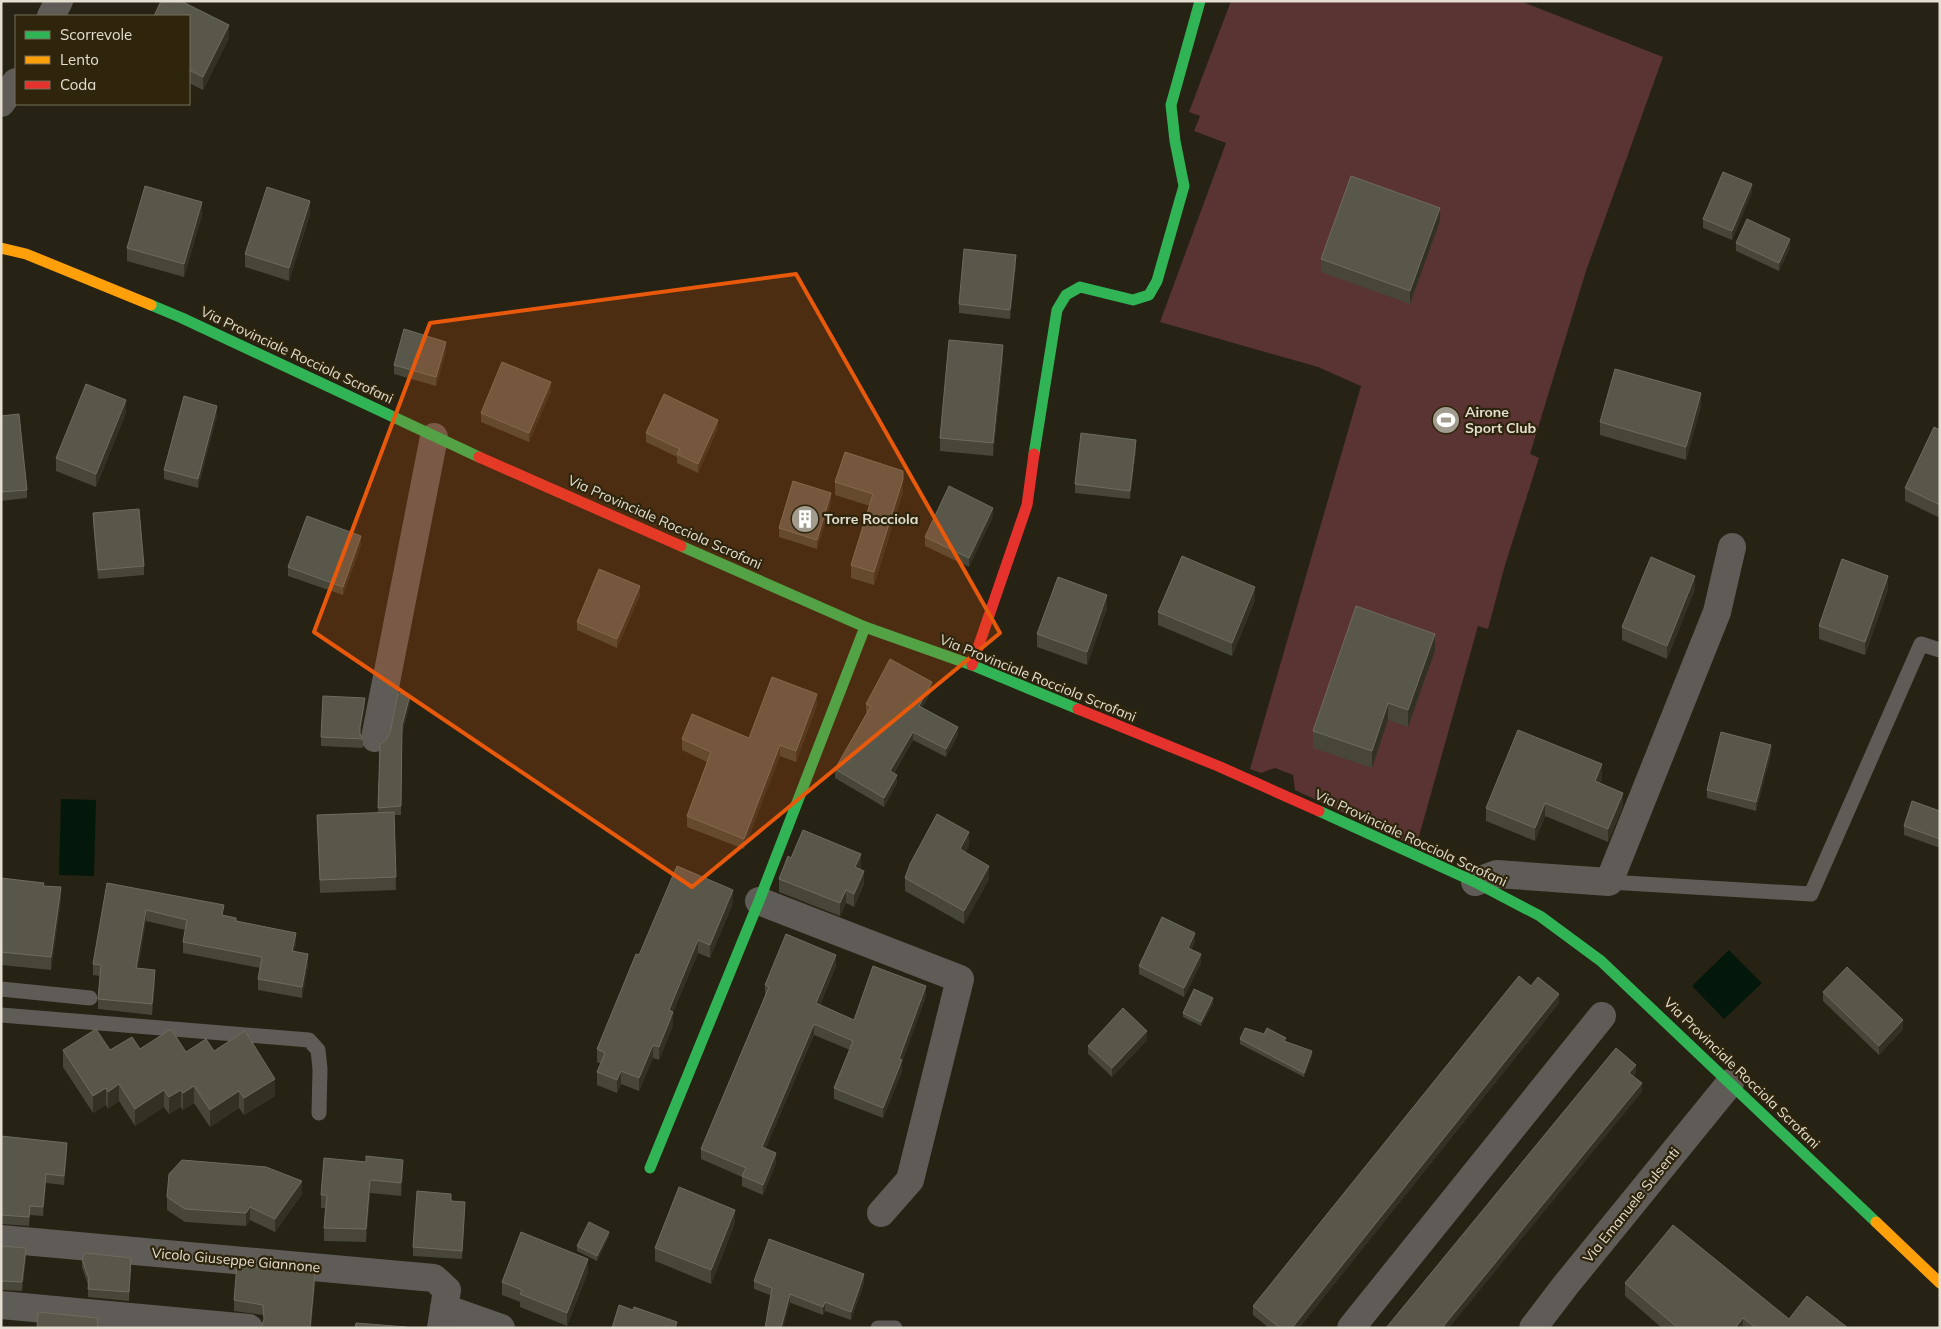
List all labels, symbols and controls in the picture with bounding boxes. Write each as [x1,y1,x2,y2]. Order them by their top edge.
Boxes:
legend [15,15,190,105]
text: Scorrevole [60,25,132,44]
text: Lento [60,50,99,69]
text: Coda [60,75,96,94]
street label: Via Provinciale Rocciola Scrofani [198,302,396,408]
place label: Airone Sport Club [1465,403,1537,437]
sports icon: Airone Sport Club [1431,405,1461,435]
street label: Via Provinciale Rocciola Scrofani [565,471,765,573]
building icon: Torre Rocciola [790,504,820,534]
place label: Torre Rocciola [824,510,918,528]
street label: Via Provinciale Rocciola Scrofani [937,630,1139,726]
street label: Via Provinciale Rocciola Scrofani [1312,785,1510,891]
street label: Via Provinciale Rocciola Scrofani [1660,993,1824,1153]
street label: Via Emanuele Sulsenti [1579,1143,1683,1267]
street label: Vicolo Giuseppe Giannone [151,1244,321,1276]

